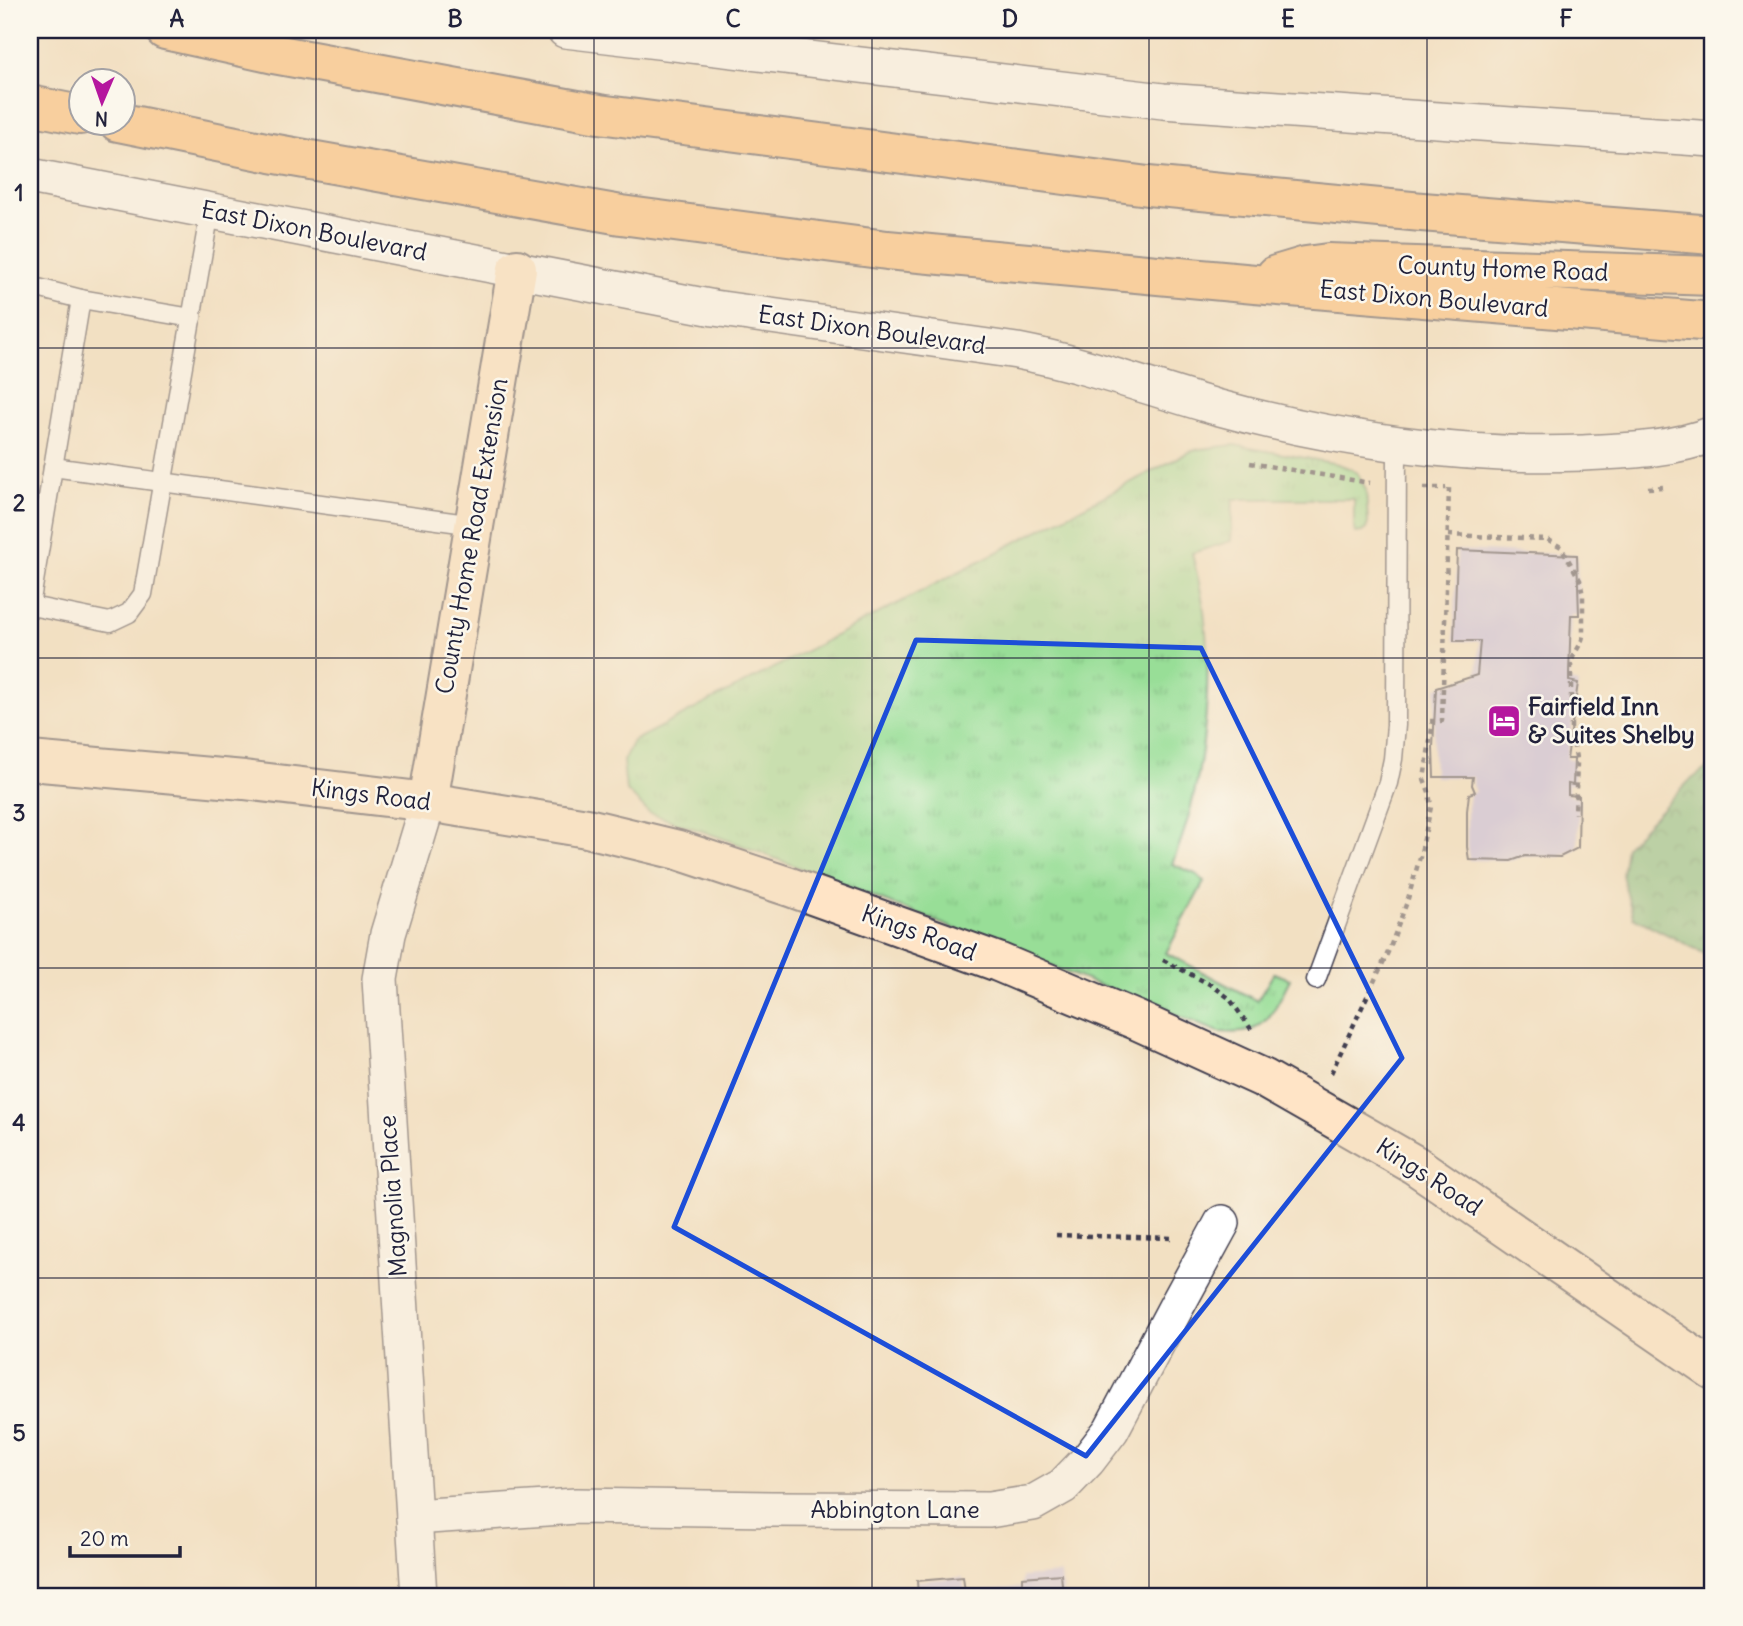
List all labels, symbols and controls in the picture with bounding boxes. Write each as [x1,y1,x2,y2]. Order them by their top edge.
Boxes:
text: A [170,4,185,33]
text: B [447,4,463,33]
text: C [725,4,741,33]
text: D [1002,4,1018,33]
text: E [1281,4,1295,33]
text: F [1559,4,1573,33]
north arrow [66,66,136,136]
text: N [94,107,108,131]
text: 1 [14,178,24,207]
street label: East Dixon Boulevard [199,193,430,267]
street label: County Home Road [1397,249,1609,287]
street label: East Dixon Boulevard [1319,273,1550,323]
street label: East Dixon Boulevard [756,298,988,360]
street label: County Home Road Extension [428,375,514,696]
text: 2 [13,488,26,517]
place label: Fairfield Inn & Suites Shelby [1528,691,1695,749]
hotel icon: Fairfield Inn & Suites Shelby [1485,702,1523,740]
street label: Kings Road [310,772,433,816]
text: 3 [12,798,26,827]
street label: Kings Road [858,897,981,967]
text: 4 [12,1108,26,1137]
street label: Magnolia Place [371,1114,413,1278]
street label: Kings Road [1371,1131,1488,1222]
text: 5 [12,1418,26,1447]
street label: Abbington Lane [810,1494,980,1524]
scale bar [70,1514,180,1558]
text: 20 m [80,1525,129,1552]

